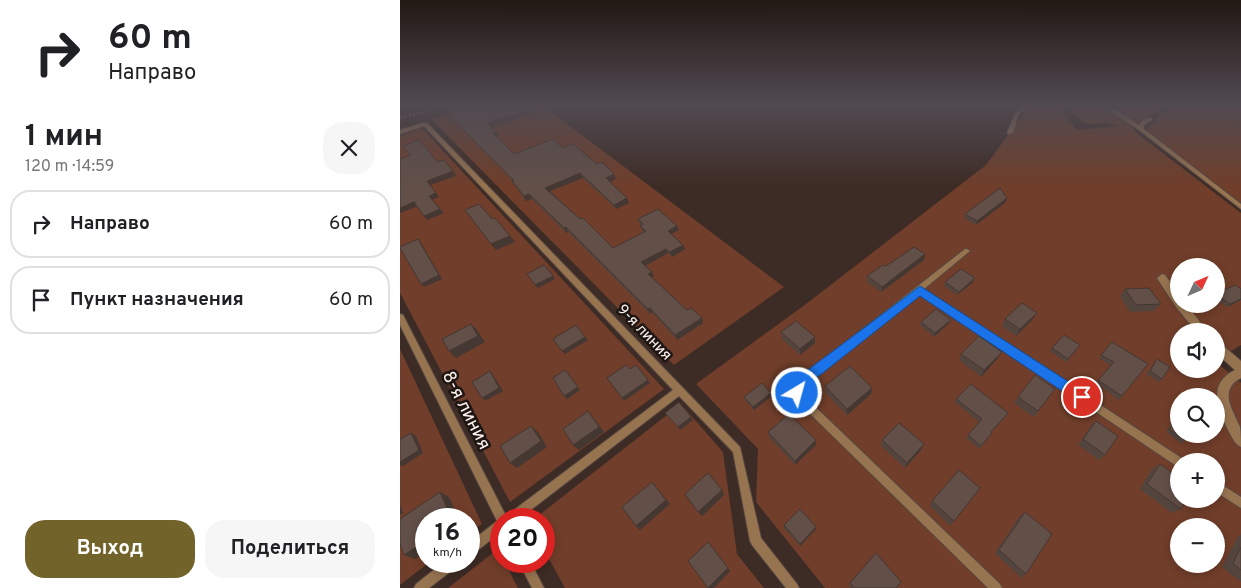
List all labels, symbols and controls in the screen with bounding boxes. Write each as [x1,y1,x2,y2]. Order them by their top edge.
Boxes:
text: 60 m [108,17,192,61]
icon: right [25,20,90,85]
text: Направо [108,60,196,87]
text: 1 мин [25,119,103,156]
button: close [323,122,375,174]
text: 120 m · 14:59 [25,157,114,177]
icon: right [27,210,55,238]
text: Направо [70,212,150,236]
text: 60 m [329,212,373,236]
north arrow [1170,258,1225,312]
map controls [1170,258,1225,573]
icon: arrive [27,286,55,314]
text: Пункт назначения [70,288,244,312]
text: 60 m [329,288,373,312]
street label: 9-я линия [612,301,675,365]
button: sound [1170,323,1225,378]
position arrow [770,366,822,418]
street label: 8-я линия [436,367,495,454]
pin [1061,376,1103,418]
icon: arrive [1068,383,1096,411]
button: search [1170,388,1225,443]
button: + [1170,453,1225,508]
speed limit sign: 20 [490,508,555,573]
text: 16 [435,518,460,550]
button: − [1170,518,1225,573]
button: Выход [25,520,195,578]
button: Поделиться [205,520,375,578]
text: km/h [433,545,462,561]

